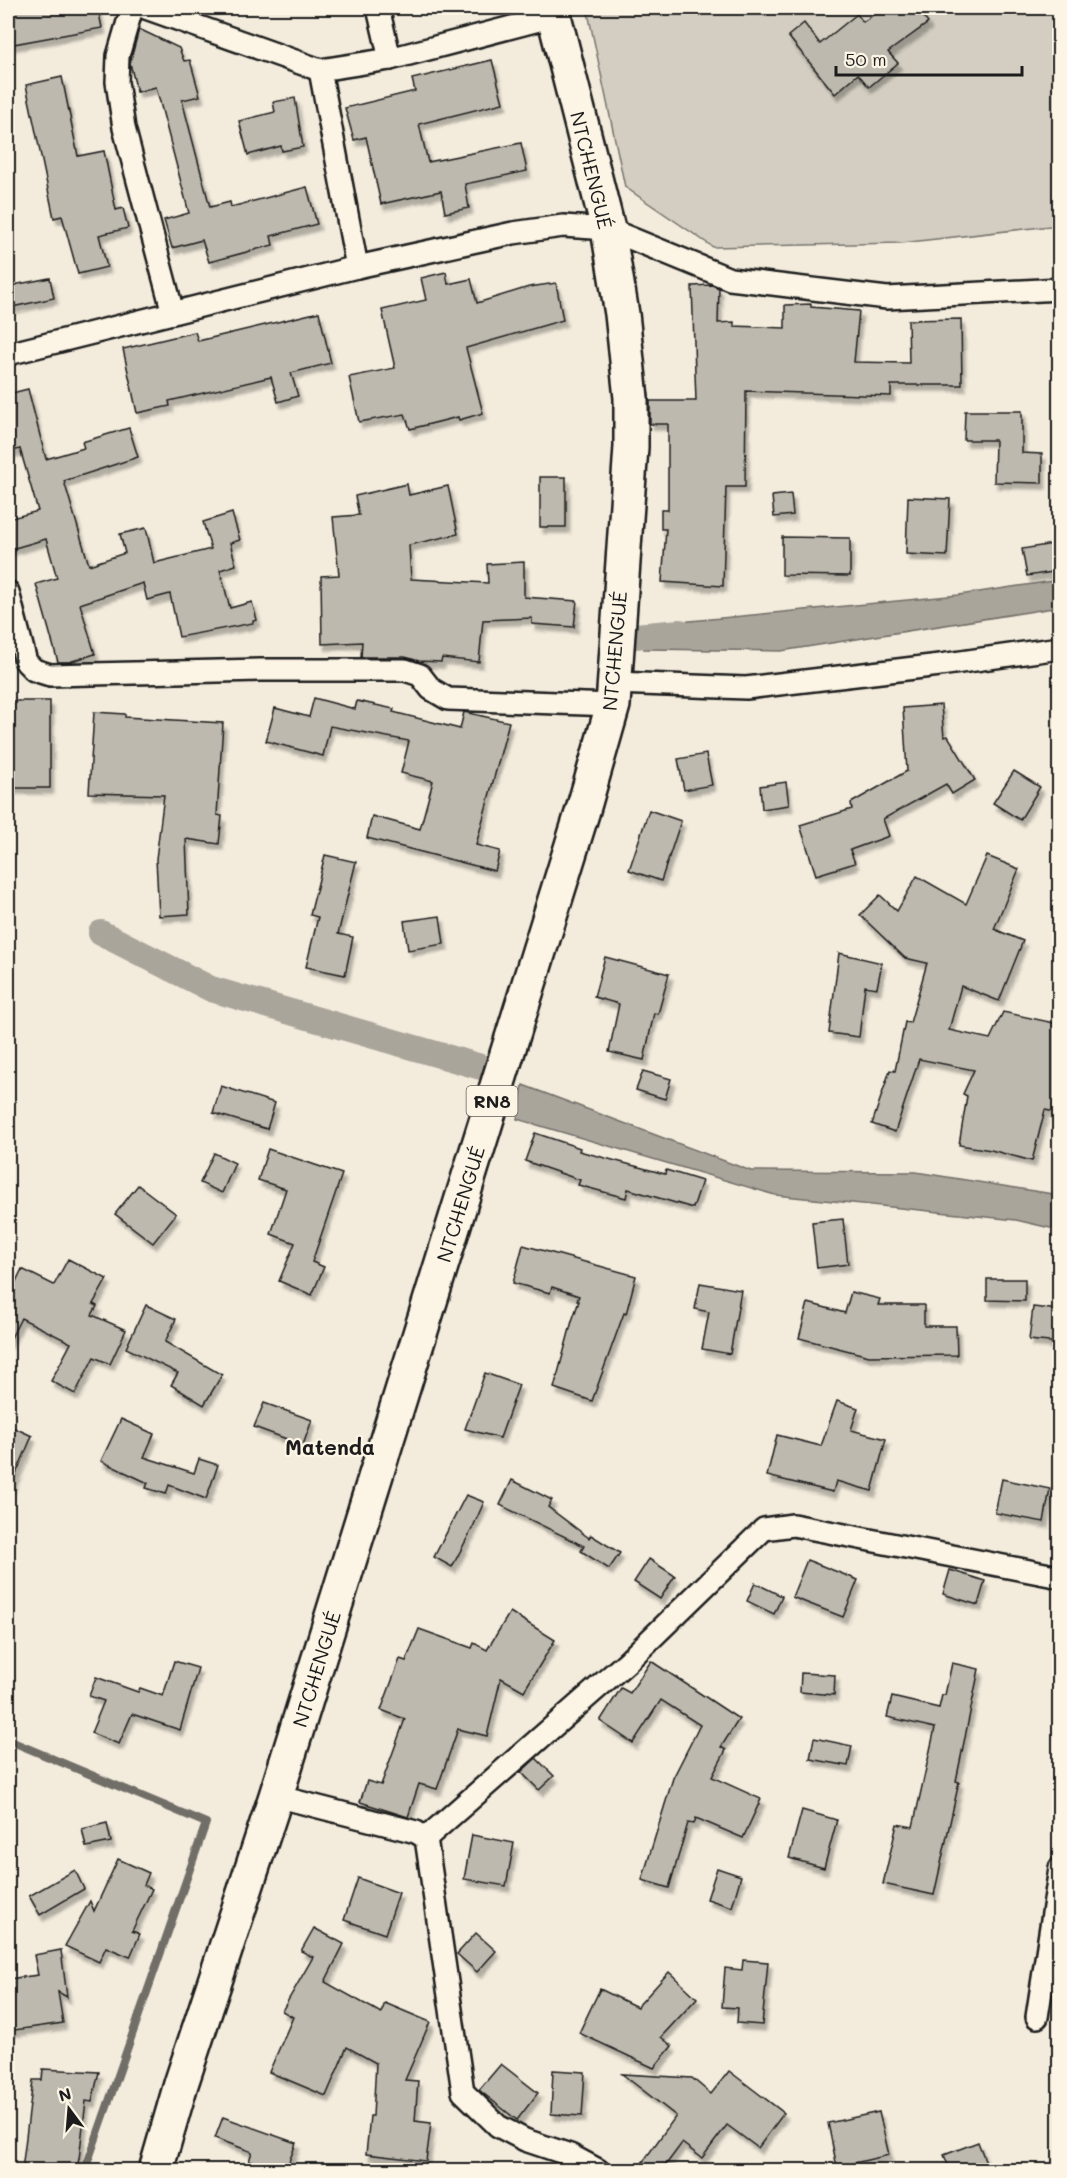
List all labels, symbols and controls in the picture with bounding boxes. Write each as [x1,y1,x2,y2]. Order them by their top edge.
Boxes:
scale bar [836,39,1022,77]
text: 50 m [845,47,887,71]
street label: NTCHENGUÉ [565,109,619,231]
street label: NTCHENGUÉ [596,590,632,712]
road number: RN8 [466,1086,518,1116]
street label: NTCHENGUÉ [430,1143,490,1265]
district label: Matenda [285,1433,375,1460]
street label: NTCHENGUÉ [286,1608,346,1730]
north arrow [39,2079,99,2139]
text: N [56,2082,73,2106]

